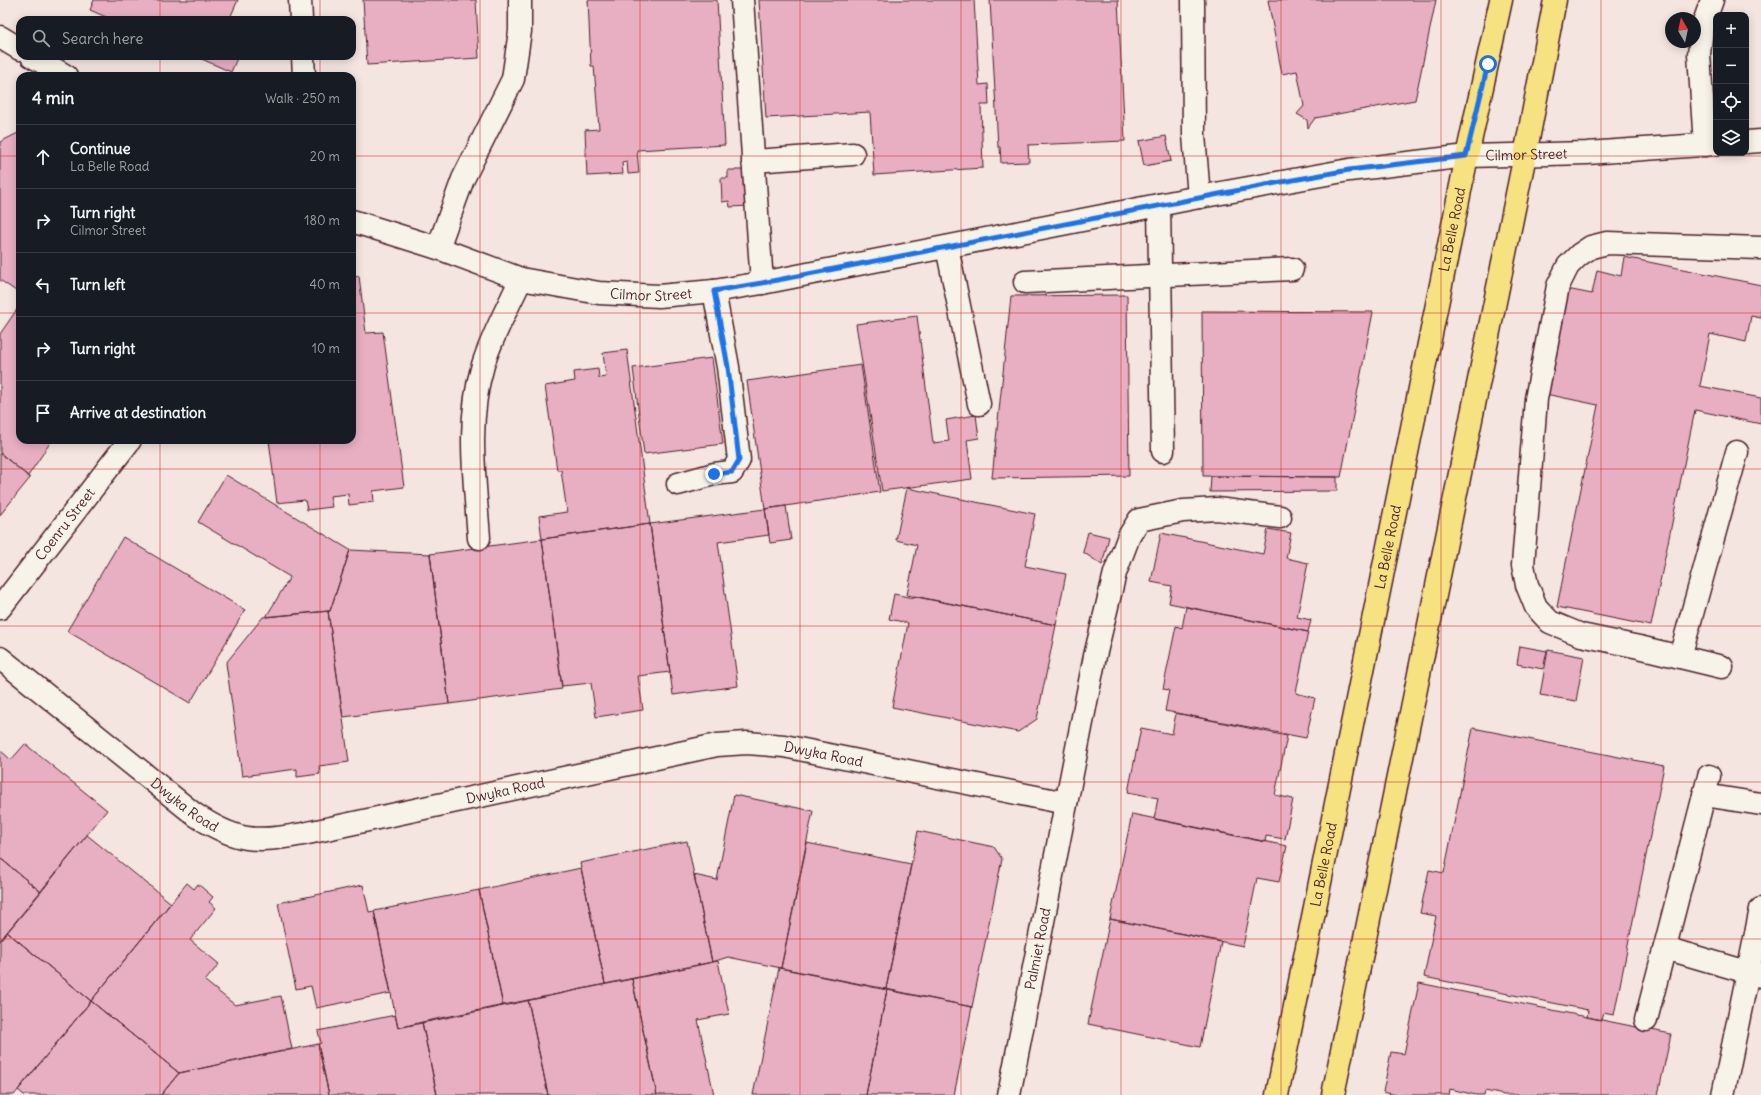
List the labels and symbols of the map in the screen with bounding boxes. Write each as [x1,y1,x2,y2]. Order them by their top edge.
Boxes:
north arrow [1665,12,1701,48]
route start [1479,55,1497,73]
street label: Cilmor Street [1485,144,1568,165]
street label: La Belle Road [1435,186,1469,273]
street label: Cilmor Street [610,284,693,305]
route end [705,465,723,483]
street label: Coenru Street [31,484,99,564]
street label: La Belle Road [1371,503,1405,591]
street label: Dwyka Road [783,737,865,771]
street label: Dwyka Road [464,773,546,808]
street label: Dwyka Road [147,774,222,836]
street label: La Belle Road [1306,821,1341,908]
street label: Palmiet Road [1021,906,1054,991]

